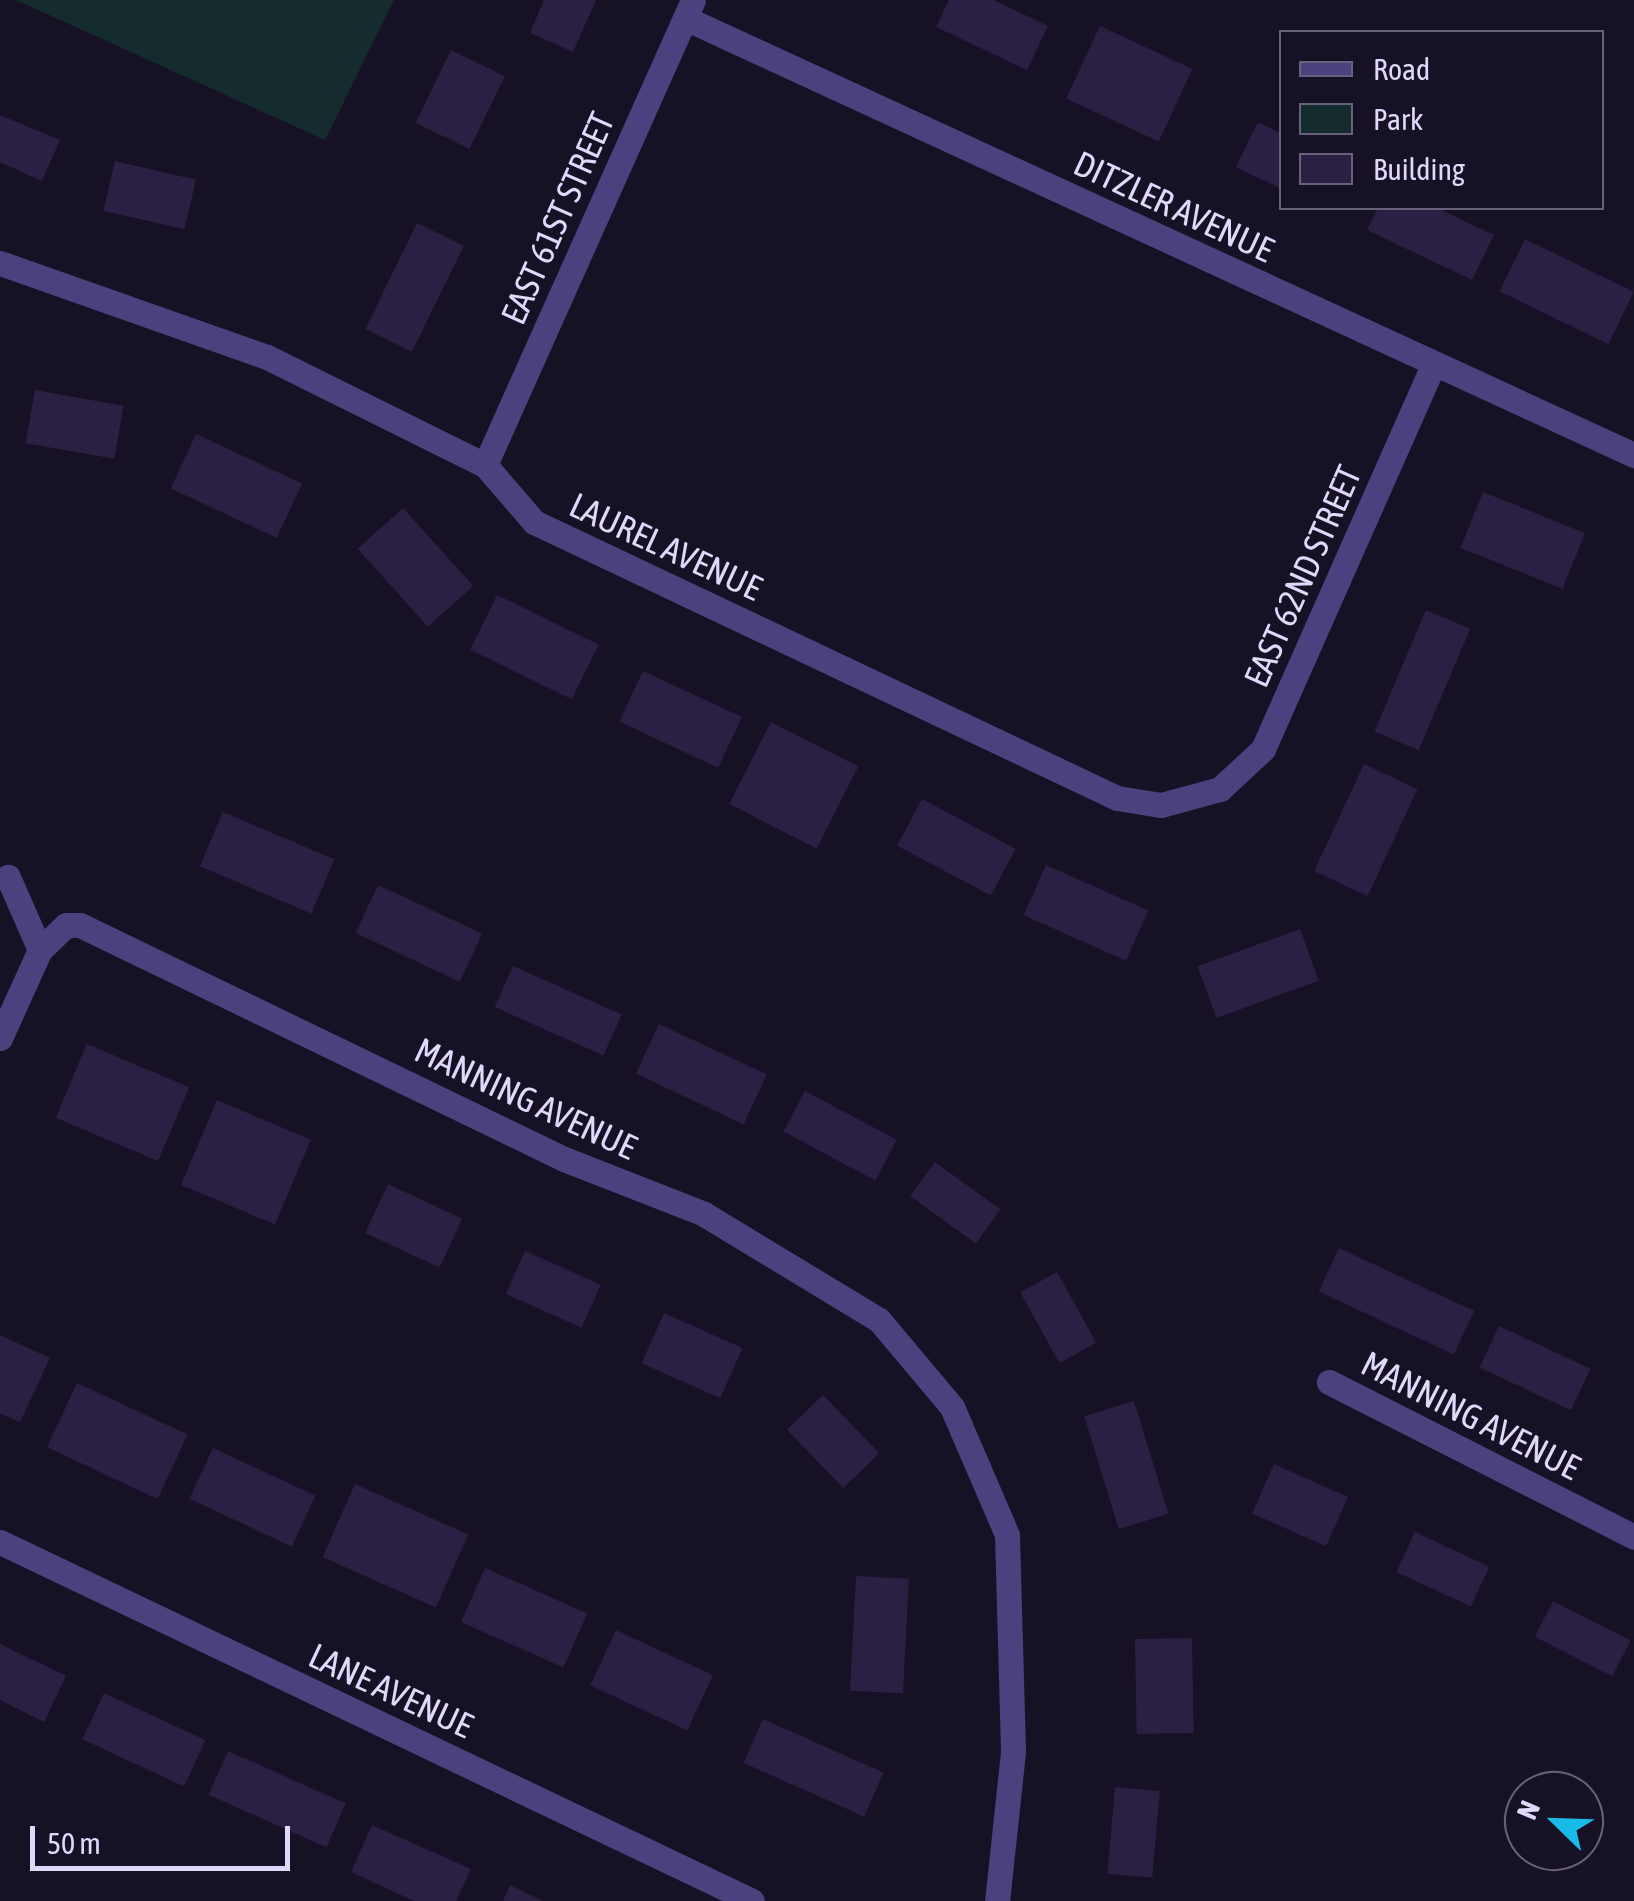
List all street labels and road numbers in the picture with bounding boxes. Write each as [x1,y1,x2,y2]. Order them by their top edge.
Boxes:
street label: EAST 61ST STREET [492,106,622,330]
street label: DITZLER AVENUE [1068,142,1280,270]
street label: EAST 62ND STREET [1234,459,1370,693]
street label: LAUREL AVENUE [563,483,769,609]
street label: MANNING AVENUE [409,1028,643,1168]
street label: MANNING AVENUE [1355,1342,1587,1488]
street label: LANE AVENUE [302,1634,480,1746]

